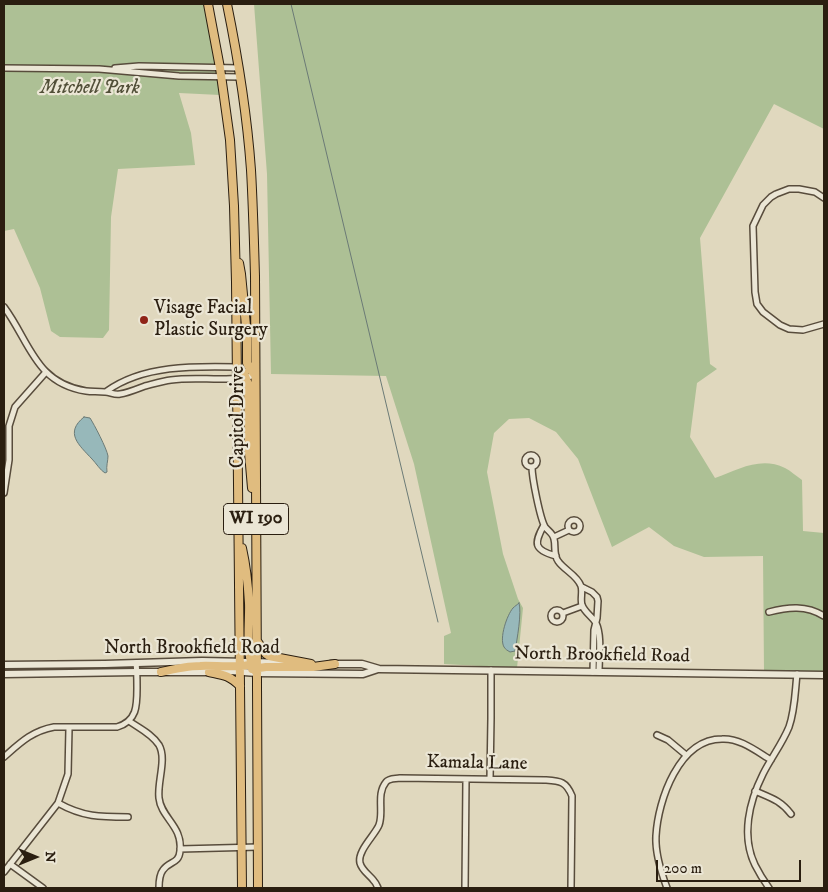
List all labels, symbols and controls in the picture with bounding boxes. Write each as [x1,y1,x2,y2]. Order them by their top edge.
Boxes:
park label: Mitchell Park [40,78,140,100]
place label: Visage Facial Plastic Surgery [154,298,268,342]
marker: Visage Facial Plastic Surgery [138,314,150,326]
street label: Capitol Drive [228,366,250,468]
road number: WI 190 [224,504,288,534]
street label: North Brookfield Road [104,638,280,660]
street label: North Brookfield Road [514,643,690,669]
street label: Kamala Lane [426,752,528,776]
north arrow [10,832,60,882]
scale bar [658,850,803,882]
text: N [41,851,59,863]
text: 200 m [664,859,702,878]

